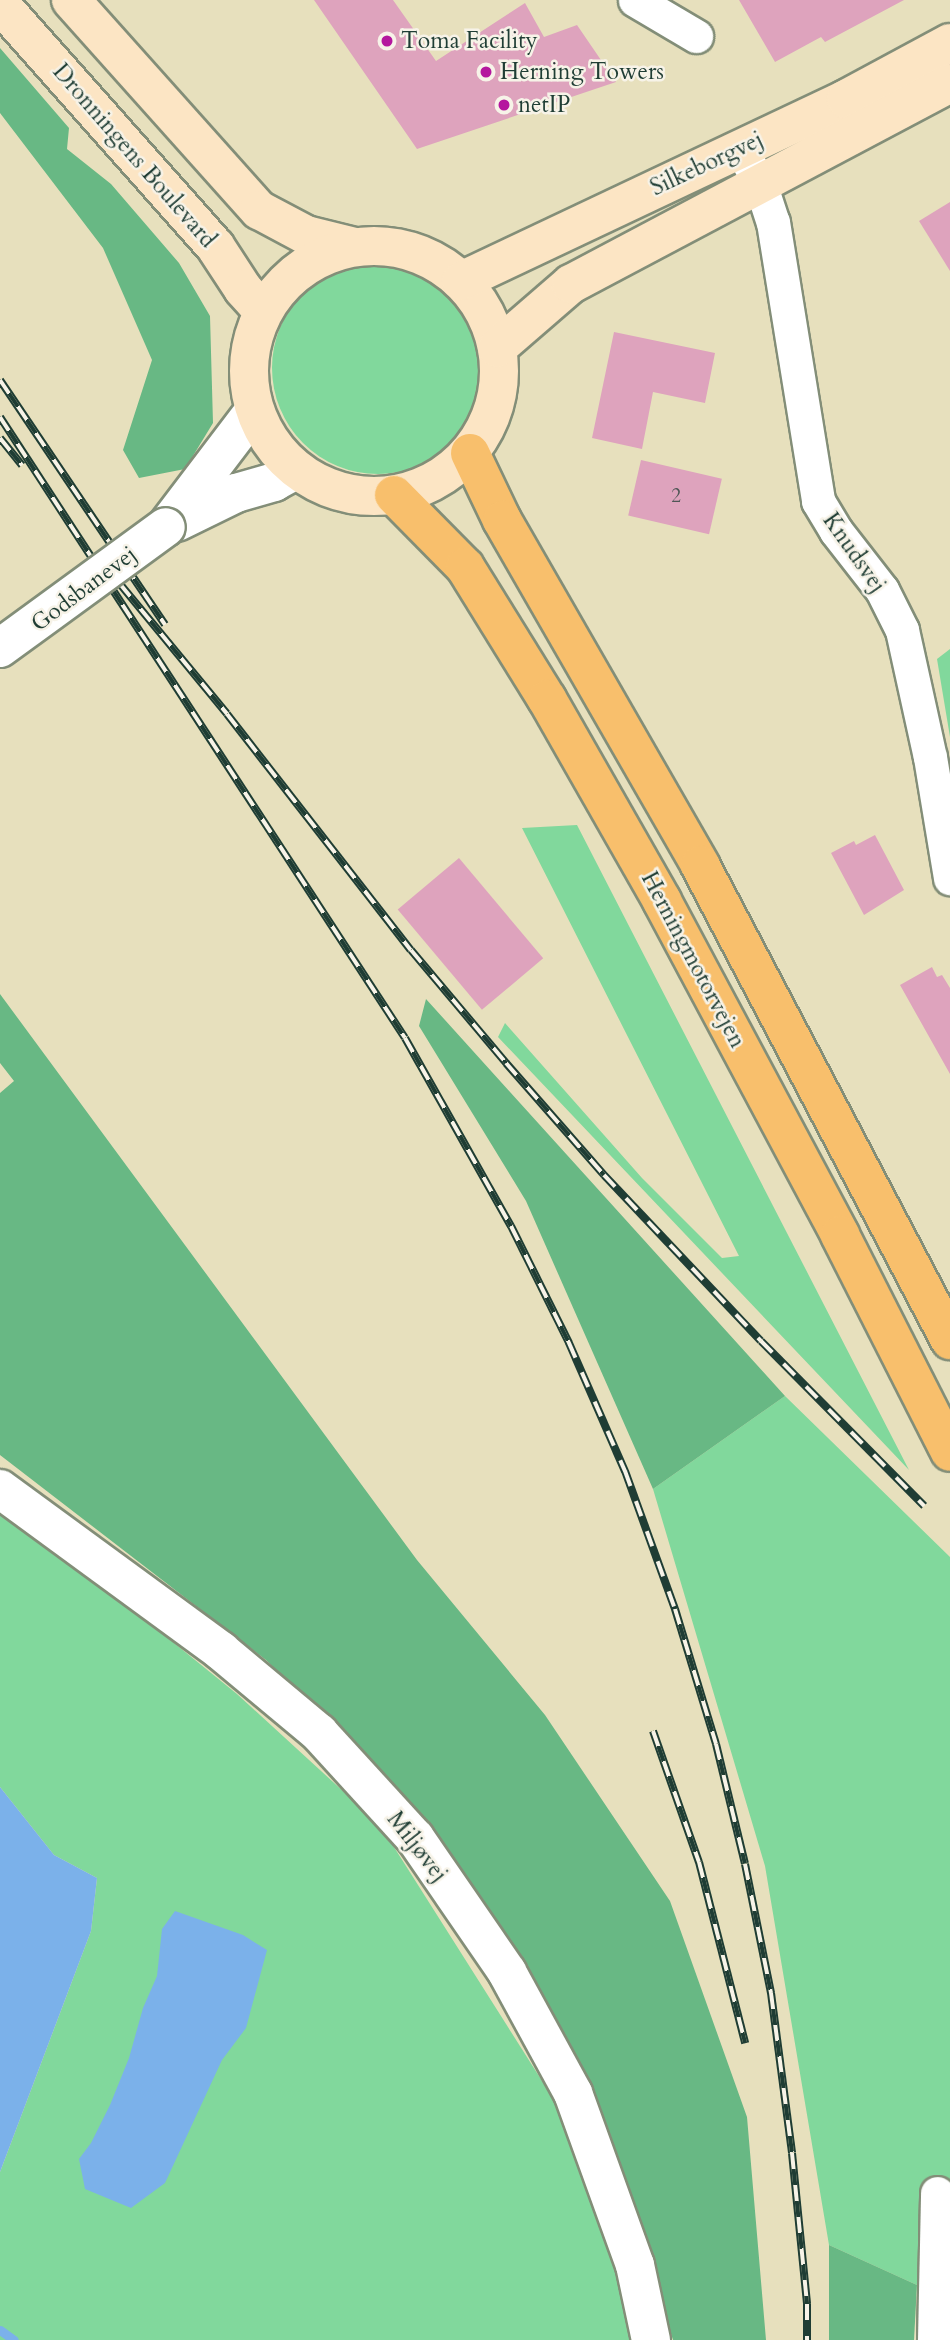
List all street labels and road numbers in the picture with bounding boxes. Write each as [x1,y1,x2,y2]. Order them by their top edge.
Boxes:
street label: Dronningens Boulevard [47,58,221,254]
street label: Silkeborgvej [646,126,768,202]
street label: Knudsvej [817,508,891,598]
street label: Godsbanevej [26,540,142,638]
street label: Herningmotorvejen [635,867,751,1053]
street label: Miljøvej [381,1806,453,1888]

